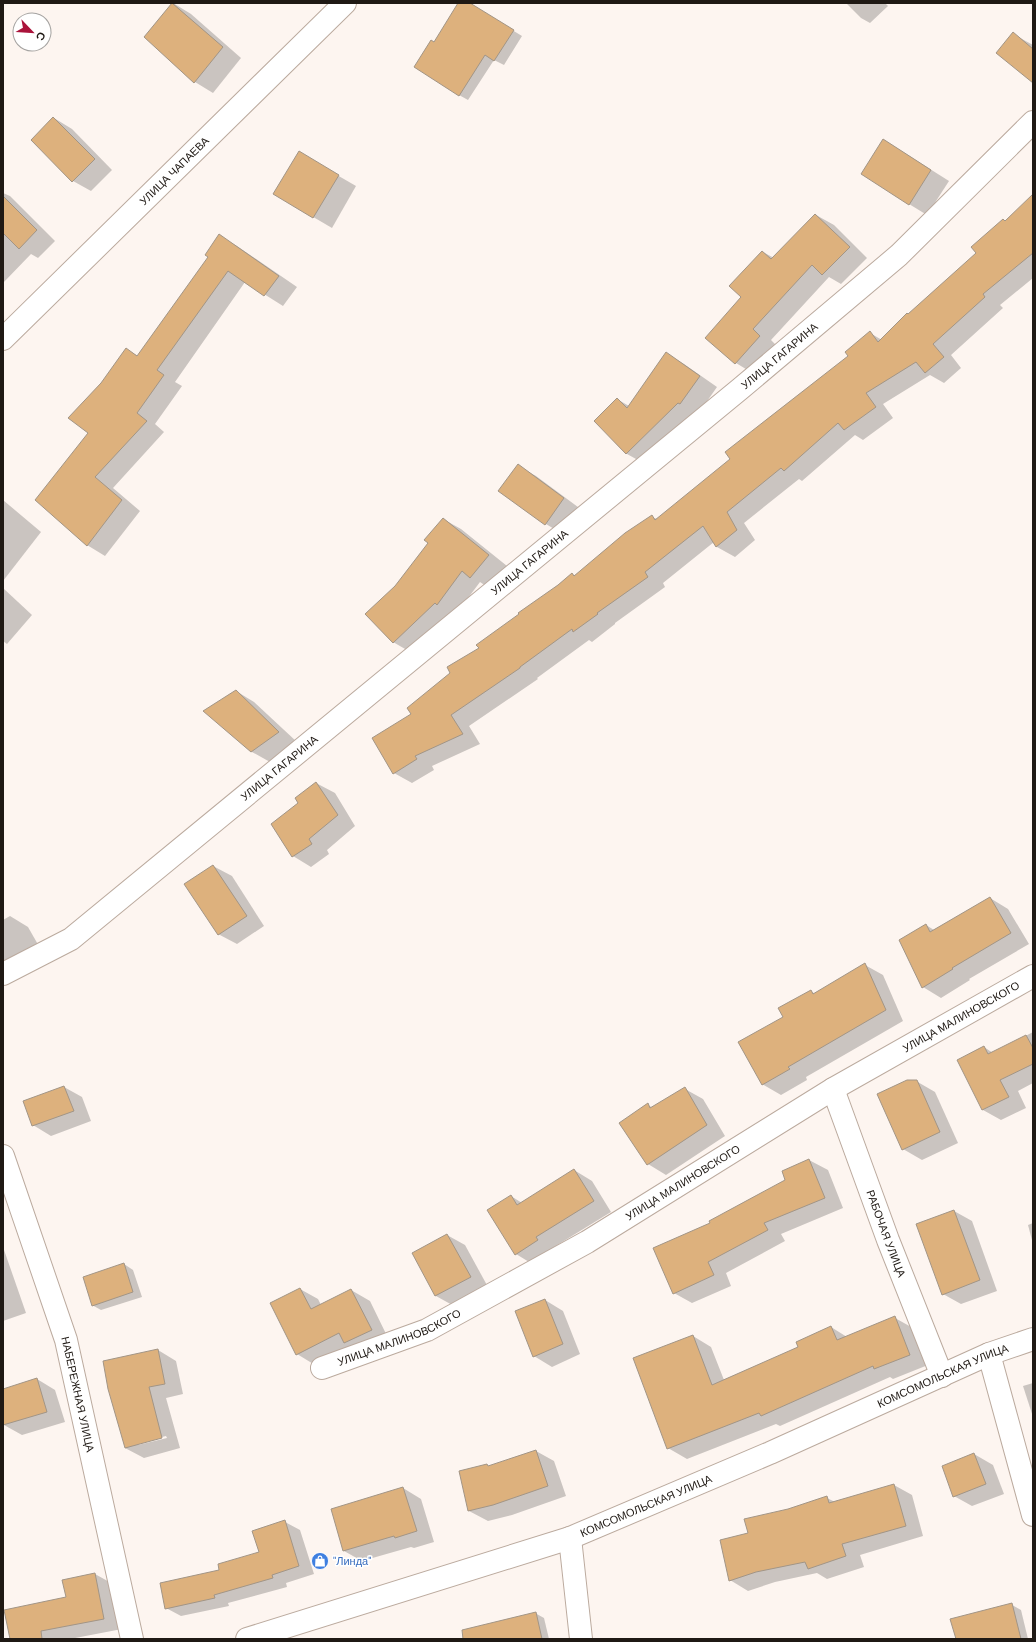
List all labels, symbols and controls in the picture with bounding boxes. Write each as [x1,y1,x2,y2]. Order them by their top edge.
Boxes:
north arrow [12,12,52,52]
text: С [33,30,49,43]
street label: УЛИЦА ЧАПАЕВА [137,133,212,208]
street label: УЛИЦА ГАГАРИНА [738,319,821,392]
street label: УЛИЦА ГАГАРИНА [488,526,571,598]
street label: УЛИЦА ГАГАРИНА [238,732,321,804]
street label: УЛИЦА МАЛИНОВСКОГО [900,978,1022,1055]
street label: УЛИЦА МАЛИНОВСКОГО [623,1141,743,1223]
street label: РАБОЧАЯ УЛИЦА [863,1188,909,1280]
street label: УЛИЦА МАЛИНОВСКОГО [335,1306,464,1369]
street label: НАБЕРЕЖНАЯ УЛИЦА [58,1335,98,1454]
street label: КОМСОМОЛЬСКАЯ УЛИЦА [875,1341,1011,1411]
street label: КОМСОМОЛЬСКАЯ УЛИЦА [578,1471,715,1540]
shop icon: "Линда" [310,1551,330,1571]
place label: "Линда" [333,1554,371,1568]

